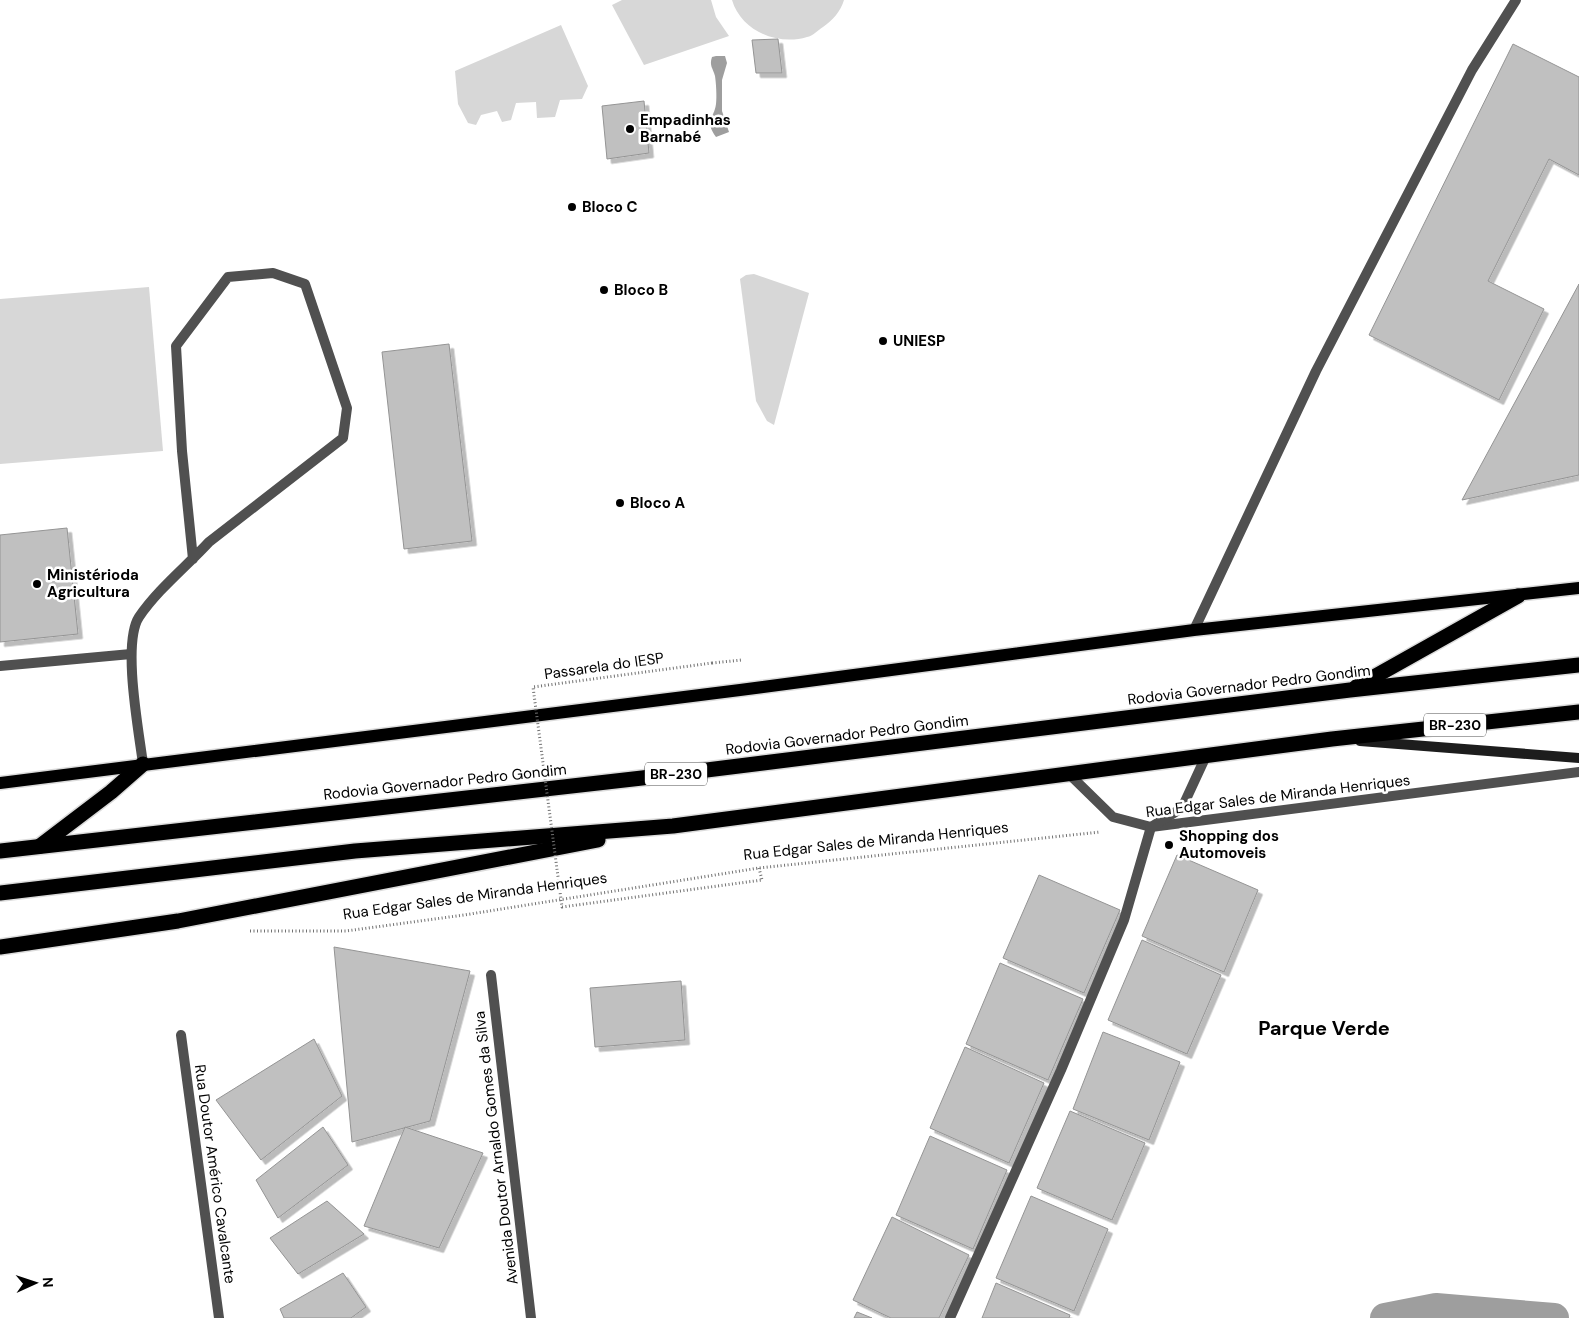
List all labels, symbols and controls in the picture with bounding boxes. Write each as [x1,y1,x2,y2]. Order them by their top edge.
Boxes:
place label: Empadinhas Barnabé [640,110,731,147]
marker: Empadinhas Barnabé [624,123,636,135]
place label: Bloco C [582,197,638,217]
marker: Bloco C [566,201,578,213]
place label: Bloco B [614,280,668,300]
marker: Bloco B [598,284,610,296]
place label: UNIESP [893,331,945,351]
marker: UNIESP [877,335,889,347]
place label: Bloco A [630,493,686,513]
marker: Bloco A [614,497,626,509]
place label: Ministérioda Agricultura [47,565,139,602]
marker: Ministérioda Agricultura [31,578,43,590]
street label: Passarela do IESP [543,648,665,684]
street label: Rodovia Governador Pedro Gondim [1126,660,1372,710]
street label: Rodovia Governador Pedro Gondim [724,710,970,760]
road number: BR-230 [1424,714,1486,736]
street label: Rodovia Governador Pedro Gondim [322,759,568,805]
road number: BR-230 [645,762,707,786]
street label: Rua Edgar Sales de Miranda Henriques [1145,770,1411,822]
street label: Rua Edgar Sales de Miranda Henriques [742,817,1010,865]
place label: Shopping dos Automoveis [1179,826,1279,863]
marker: Shopping dos Automoveis [1163,839,1175,851]
street label: Rua Edgar Sales de Miranda Henriques [342,868,608,924]
street label: Avenida Doutor Arnaldo Gomes da Silva [469,1010,523,1286]
district label: Parque Verde [1258,1015,1390,1041]
street label: Rua Doutor Américo Cavalcante [190,1063,240,1285]
north arrow [10,1258,60,1308]
text: N [39,1277,57,1288]

